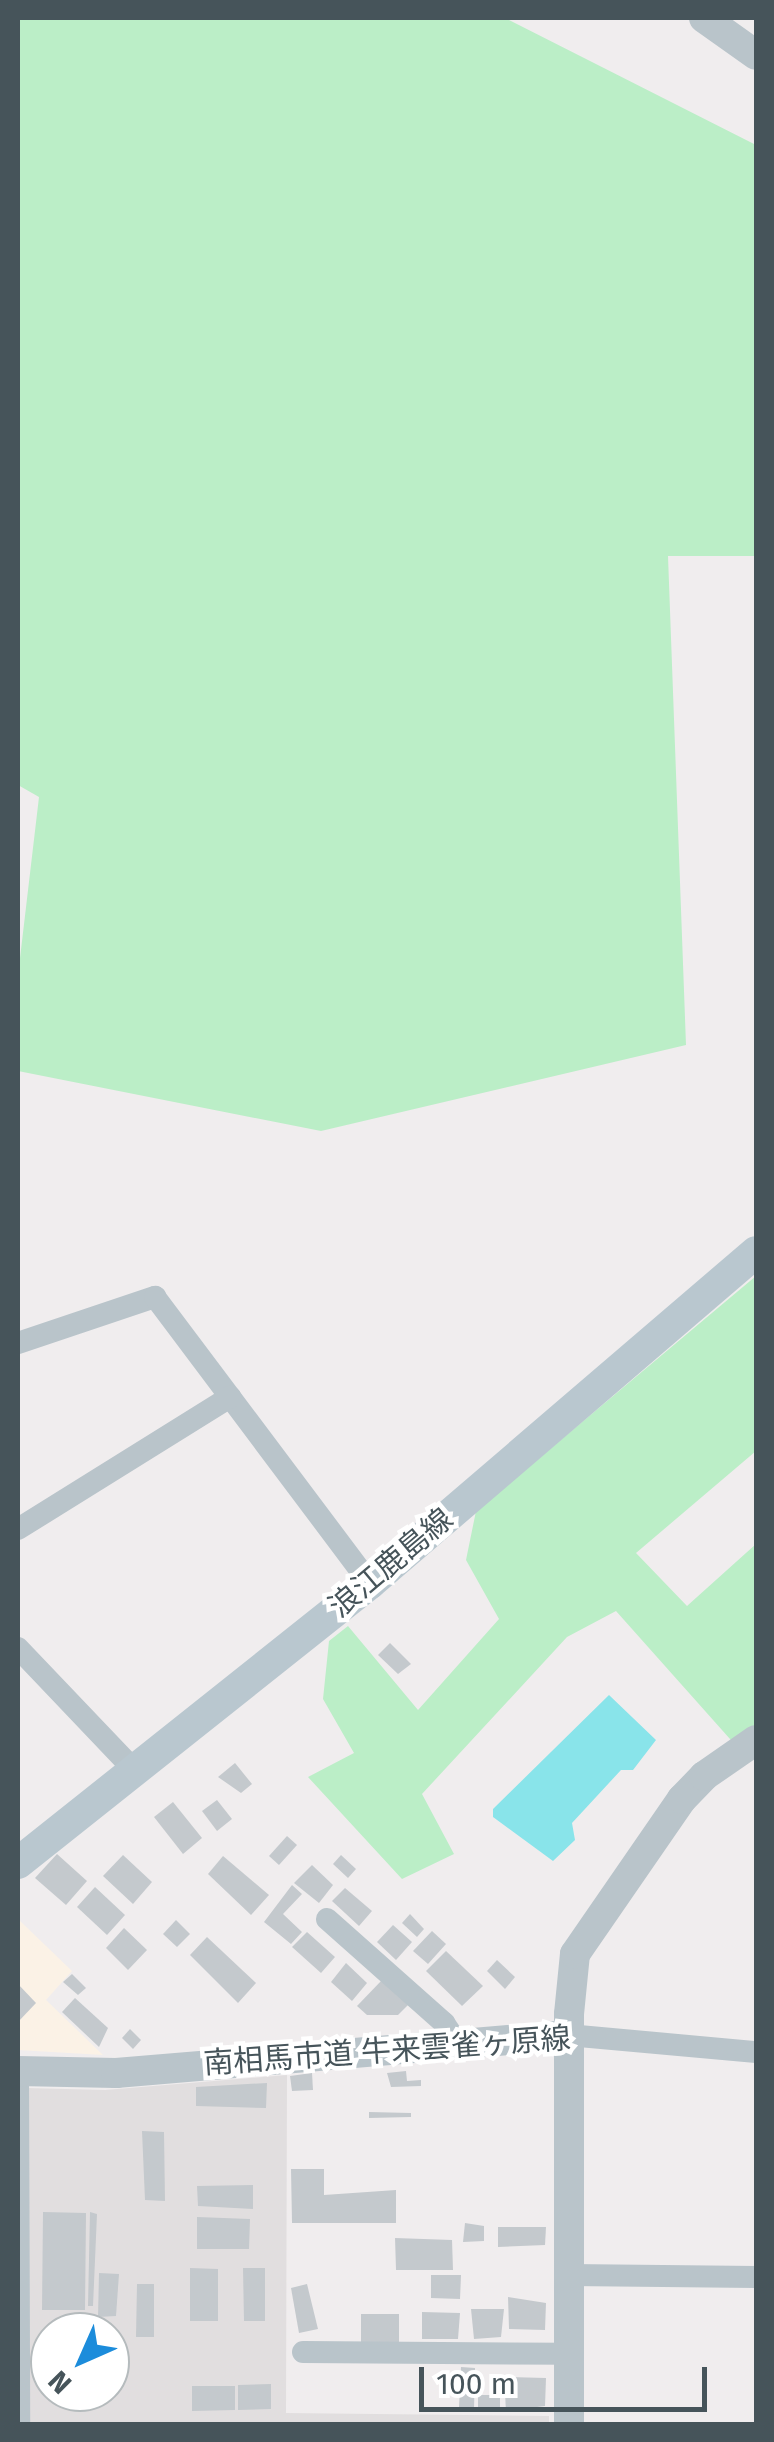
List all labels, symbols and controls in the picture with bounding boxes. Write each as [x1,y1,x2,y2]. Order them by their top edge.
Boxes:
street label: 浪江鹿島線 [322,1501,460,1625]
street label: 南相馬市道 牛来雲雀ヶ原線 [202,2020,572,2082]
north arrow [30,2312,130,2412]
scale bar [424,2347,712,2409]
text: N [42,2364,78,2400]
text: 100 m [436,2366,516,2402]

